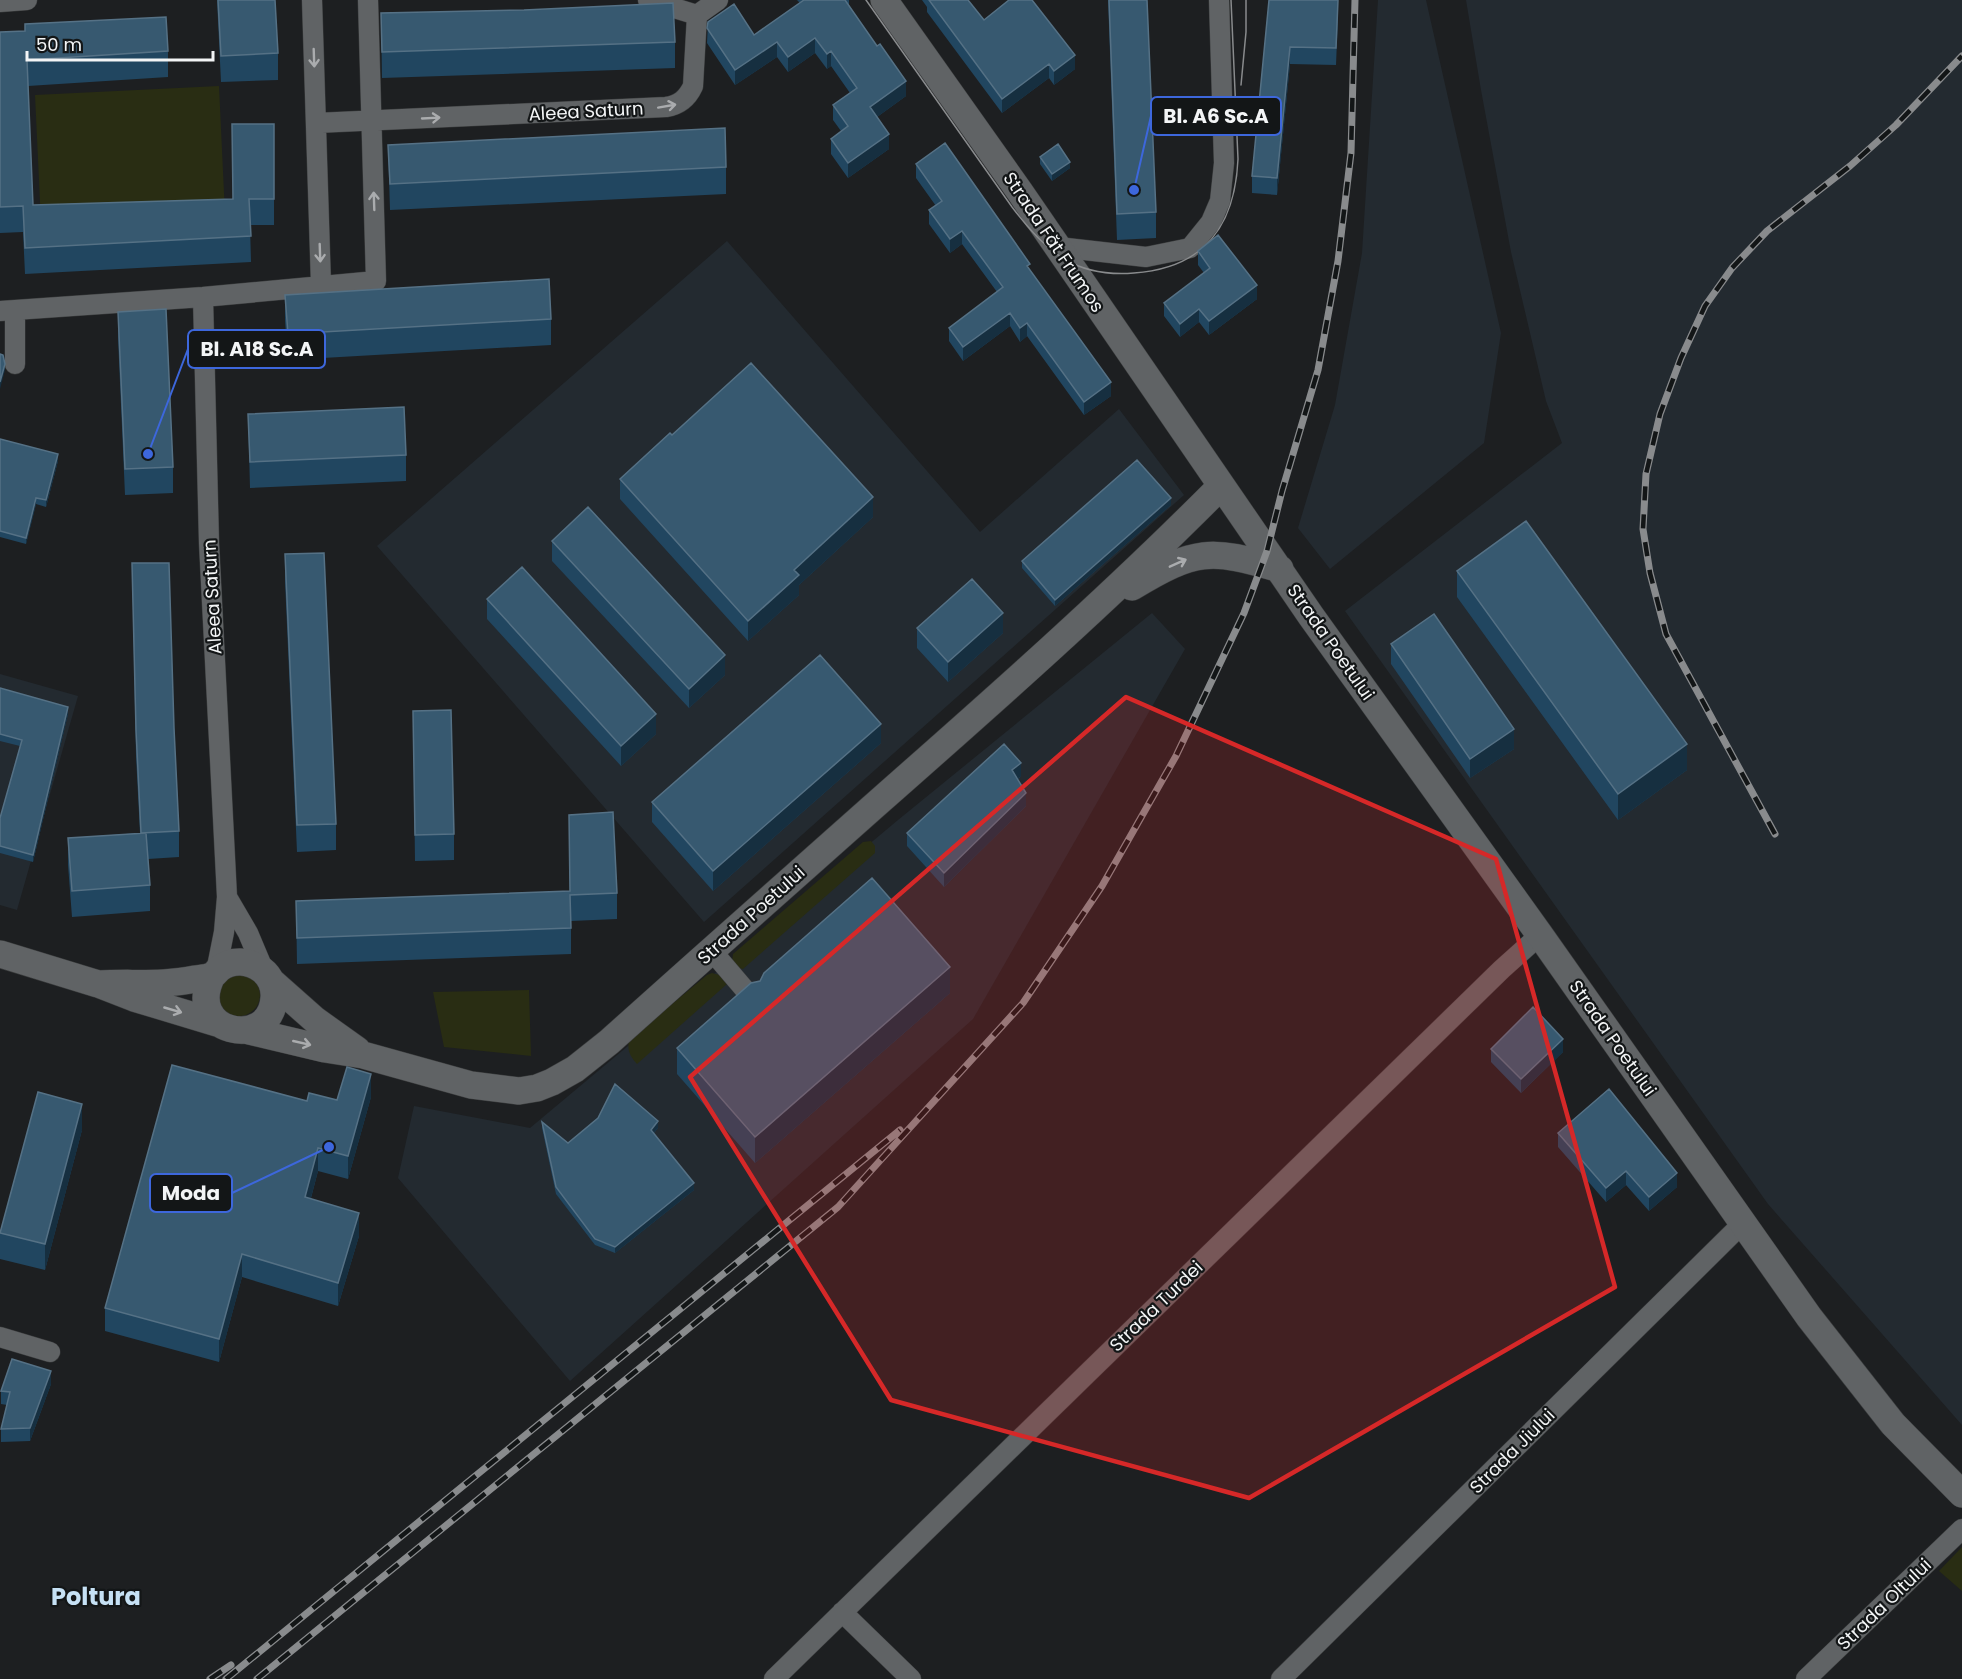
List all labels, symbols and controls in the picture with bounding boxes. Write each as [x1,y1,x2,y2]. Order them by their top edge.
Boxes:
scale bar [27,24,213,62]
text: 50 m [36,32,82,57]
one-way arrow [308,48,319,68]
street label: Aleea Saturn [528,96,644,126]
callout: Bl. A6 Sc.A [1151,97,1281,135]
one-way arrow [657,100,676,111]
text: Bl. A6 Sc.A [1163,102,1269,130]
one-way arrow [420,113,440,124]
street label: Strada Făt Frumos [998,167,1110,317]
one-way arrow [369,192,380,212]
one-way arrow [314,243,326,263]
callout: Bl. A18 Sc.A [188,330,325,368]
text: Bl. A18 Sc.A [200,335,314,363]
street label: Aleea Saturn [197,539,227,655]
one-way arrow [1168,556,1186,568]
street label: Strada Poetului [1282,579,1380,705]
street label: Strada Poetului [692,860,810,970]
street label: Strada Poetului [1564,975,1662,1101]
one-way arrow [164,1005,183,1016]
one-way arrow [292,1038,311,1050]
callout: Moda [150,1174,232,1212]
text: Moda [162,1179,220,1207]
street label: Strada Turdei [1104,1255,1208,1357]
street label: Strada Jiului [1464,1403,1560,1499]
street label: Strada Oltului [1831,1553,1937,1655]
district label: Poltura [51,1580,141,1613]

